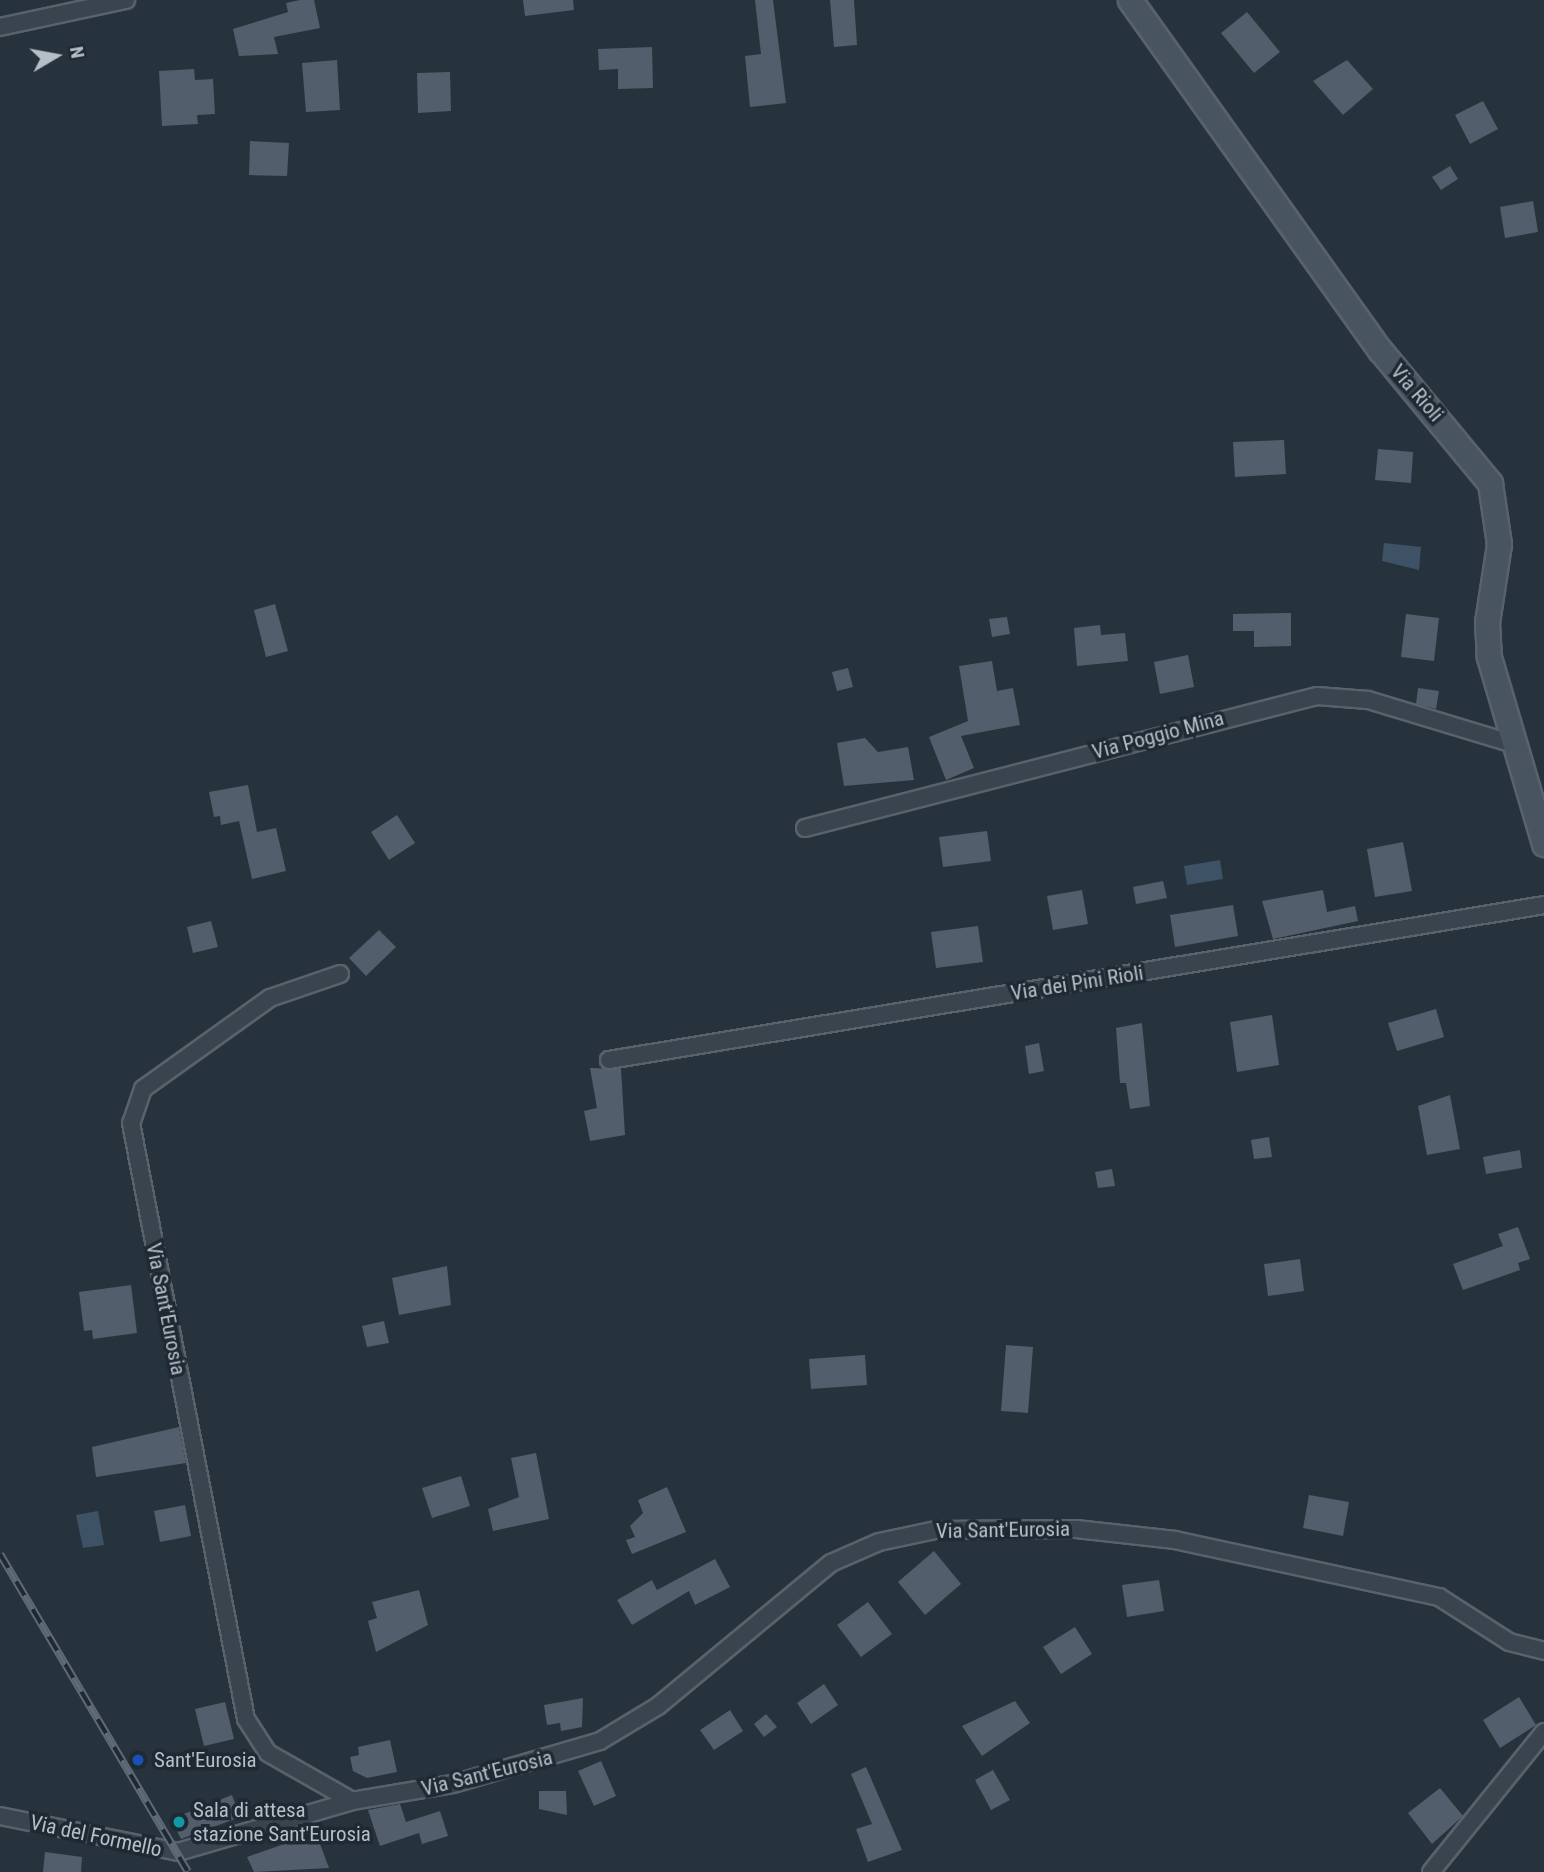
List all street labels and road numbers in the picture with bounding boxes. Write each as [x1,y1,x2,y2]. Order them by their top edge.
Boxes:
street label: Via Rioli [1385,359,1449,427]
street label: Via Poggio Mina [1089,705,1227,765]
street label: Via dei Pini Rioli [1009,960,1145,1006]
street label: Via Sant'Eurosia [141,1241,191,1377]
street label: Via Sant'Eurosia [936,1516,1070,1544]
street label: Via Sant'Eurosia [419,1745,555,1801]
street label: Via del Formello [28,1810,164,1862]

